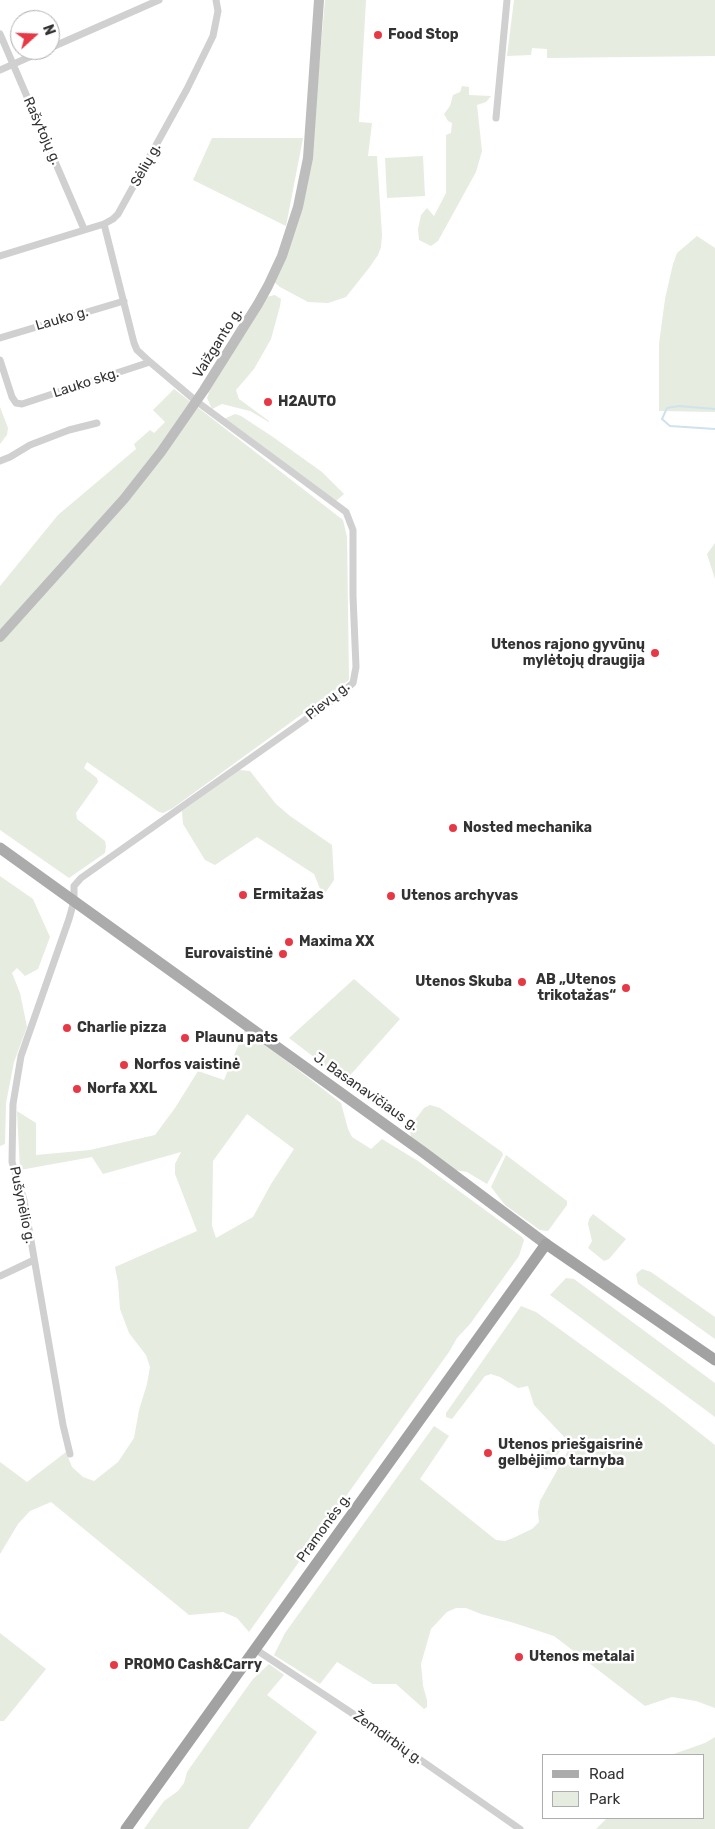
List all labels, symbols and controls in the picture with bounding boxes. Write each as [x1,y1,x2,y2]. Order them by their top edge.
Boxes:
north arrow [10,10,60,60]
text: N [39,22,58,38]
place label: Food Stop [388,27,459,43]
marker: Food Stop [372,29,384,41]
street label: Rašytojų g. [20,95,64,167]
street label: Sėlių g. [127,140,165,190]
street label: Lauko g. [34,303,90,335]
street label: Vaižganto g. [190,305,246,381]
street label: Lauko skg. [51,364,121,402]
place label: H2AUTO [278,394,336,410]
marker: H2AUTO [262,396,274,408]
place label: Utenos rajono gyvūnų mylėtojų draugija [491,637,645,670]
marker: Utenos rajono gyvūnų mylėtojų draugija [649,647,661,659]
street label: Pievų g. [303,678,353,724]
place label: Nosted mechanika [463,820,592,836]
marker: Nosted mechanika [447,822,459,834]
place label: Ermitažas [253,887,324,903]
place label: Utenos archyvas [401,888,518,904]
marker: Ermitažas [237,889,249,901]
marker: Utenos archyvas [385,890,397,902]
place label: Maxima XX [299,934,374,950]
marker: Maxima XX [283,936,295,948]
place label: Eurovaistinė [185,946,273,962]
marker: Eurovaistinė [277,948,289,960]
place label: AB „Utenos trikotažas“ [536,972,616,1004]
place label: Utenos Skuba [415,974,512,990]
marker: Utenos Skuba [516,976,528,988]
marker: AB „Utenos trikotažas“ [620,982,632,994]
place label: Charlie pizza [77,1020,166,1036]
marker: Charlie pizza [61,1022,73,1034]
place label: Plaunu pats [195,1030,278,1046]
marker: Plaunu pats [179,1032,191,1044]
street label: J. Basanavičiaus g. [310,1049,422,1135]
place label: Norfos vaistinė [134,1057,240,1073]
marker: Norfos vaistinė [118,1059,130,1071]
place label: Norfa XXL [87,1081,157,1097]
marker: Norfa XXL [71,1083,83,1095]
street label: Pušynėlio g. [6,1165,38,1245]
place label: Utenos priešgaisrinė gelbėjimo tarnyba [498,1437,643,1470]
marker: Utenos priešgaisrinė gelbėjimo tarnyba [482,1447,494,1459]
street label: Pramonės g. [293,1490,355,1566]
place label: Utenos metalai [529,1649,634,1665]
marker: Utenos metalai [513,1651,525,1663]
place label: PROMO Cash&Carry [124,1657,262,1673]
marker: PROMO Cash&Carry [108,1659,120,1671]
street label: Žemdirbių g. [350,1708,426,1768]
legend [542,1754,705,1819]
text: Road [589,1765,625,1783]
text: Park [589,1790,620,1808]

